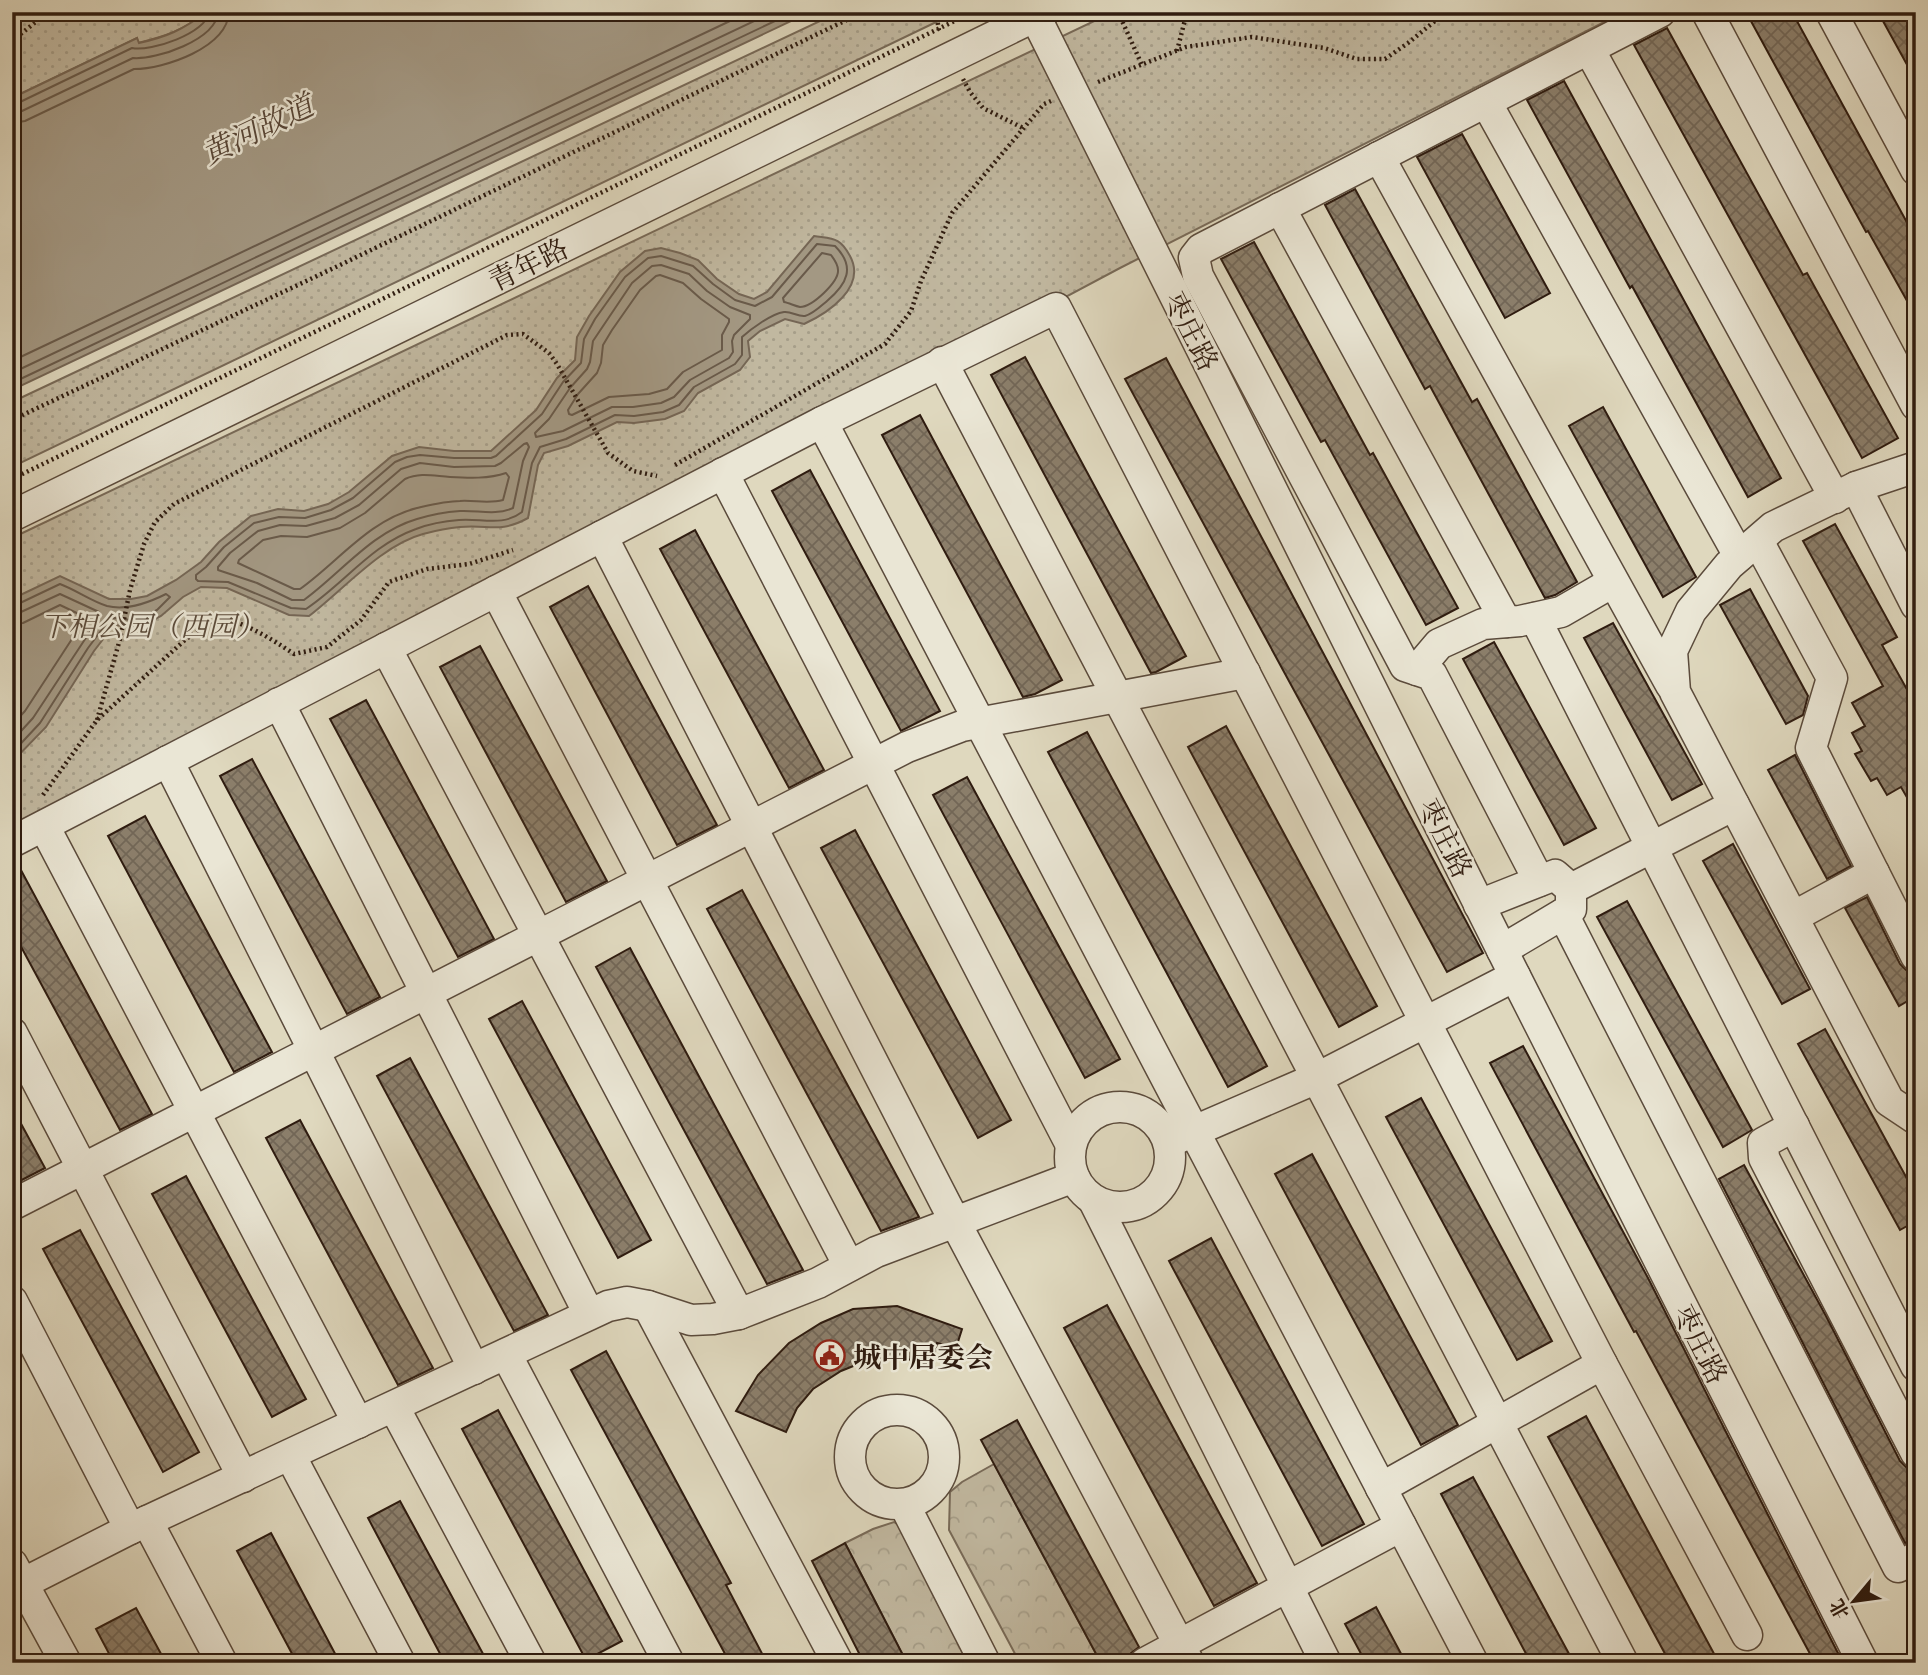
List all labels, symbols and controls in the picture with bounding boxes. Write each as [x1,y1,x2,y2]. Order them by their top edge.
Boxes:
water label: 黄河故道 [193,81,324,175]
street label: 青年路 [481,227,575,301]
street label: 枣庄路 [1155,284,1229,378]
park label: 下相公园（西园） [40,605,264,646]
street label: 枣庄路 [1409,791,1483,885]
street label: 枣庄路 [1664,1297,1738,1391]
place label: 城中居委会 [853,1336,993,1377]
public building icon: 城中居委会 [813,1339,847,1373]
north arrow [1820,1566,1890,1636]
text: 北 [1822,1594,1856,1624]

